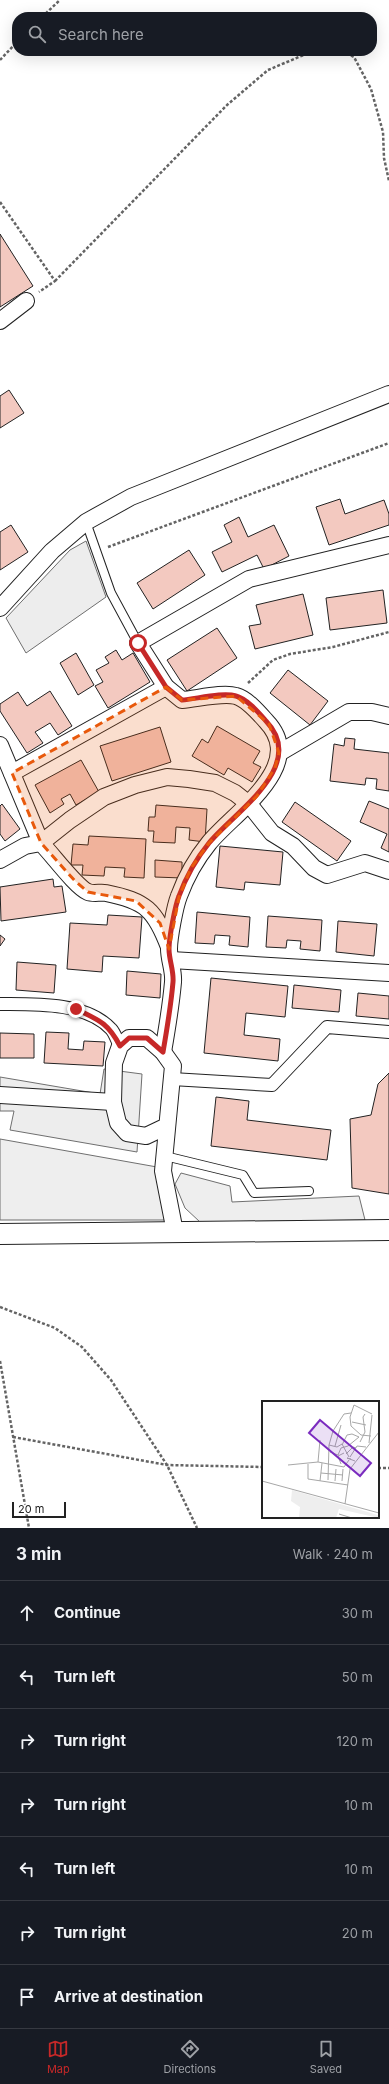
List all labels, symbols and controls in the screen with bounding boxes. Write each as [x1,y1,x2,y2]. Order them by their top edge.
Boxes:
search box [12,12,377,56]
icon: search [26,23,48,45]
text: Search here [58,25,144,44]
route start [129,634,147,652]
route end [67,1000,85,1018]
inset map [262,1401,379,1518]
scale bar [12,1500,66,1519]
text: 20 m [18,1502,44,1516]
text: 3 min [16,1544,62,1564]
text: Walk · 240 m [293,1546,373,1562]
icon: ahead [16,1602,38,1624]
text: Continue [54,1603,121,1622]
text: 30 m [342,1605,373,1621]
icon: left [16,1666,38,1688]
text: Turn left [54,1667,115,1686]
text: 50 m [342,1669,373,1685]
icon: right [16,1730,38,1752]
text: Turn right [54,1731,126,1750]
text: 120 m [337,1733,373,1749]
icon: right [16,1794,38,1816]
text: Turn right [54,1795,126,1814]
text: 10 m [344,1797,373,1813]
icon: left [16,1858,38,1880]
text: Turn left [54,1859,115,1878]
text: 10 m [344,1861,373,1877]
icon: right [16,1922,38,1944]
text: Turn right [54,1923,126,1942]
text: 20 m [342,1925,373,1941]
icon: arrive [16,1986,38,2008]
text: Arrive at destination [54,1987,203,2006]
tab: Map [47,2038,70,2076]
tab: Directions [164,2038,216,2076]
tab: Saved [310,2038,342,2076]

